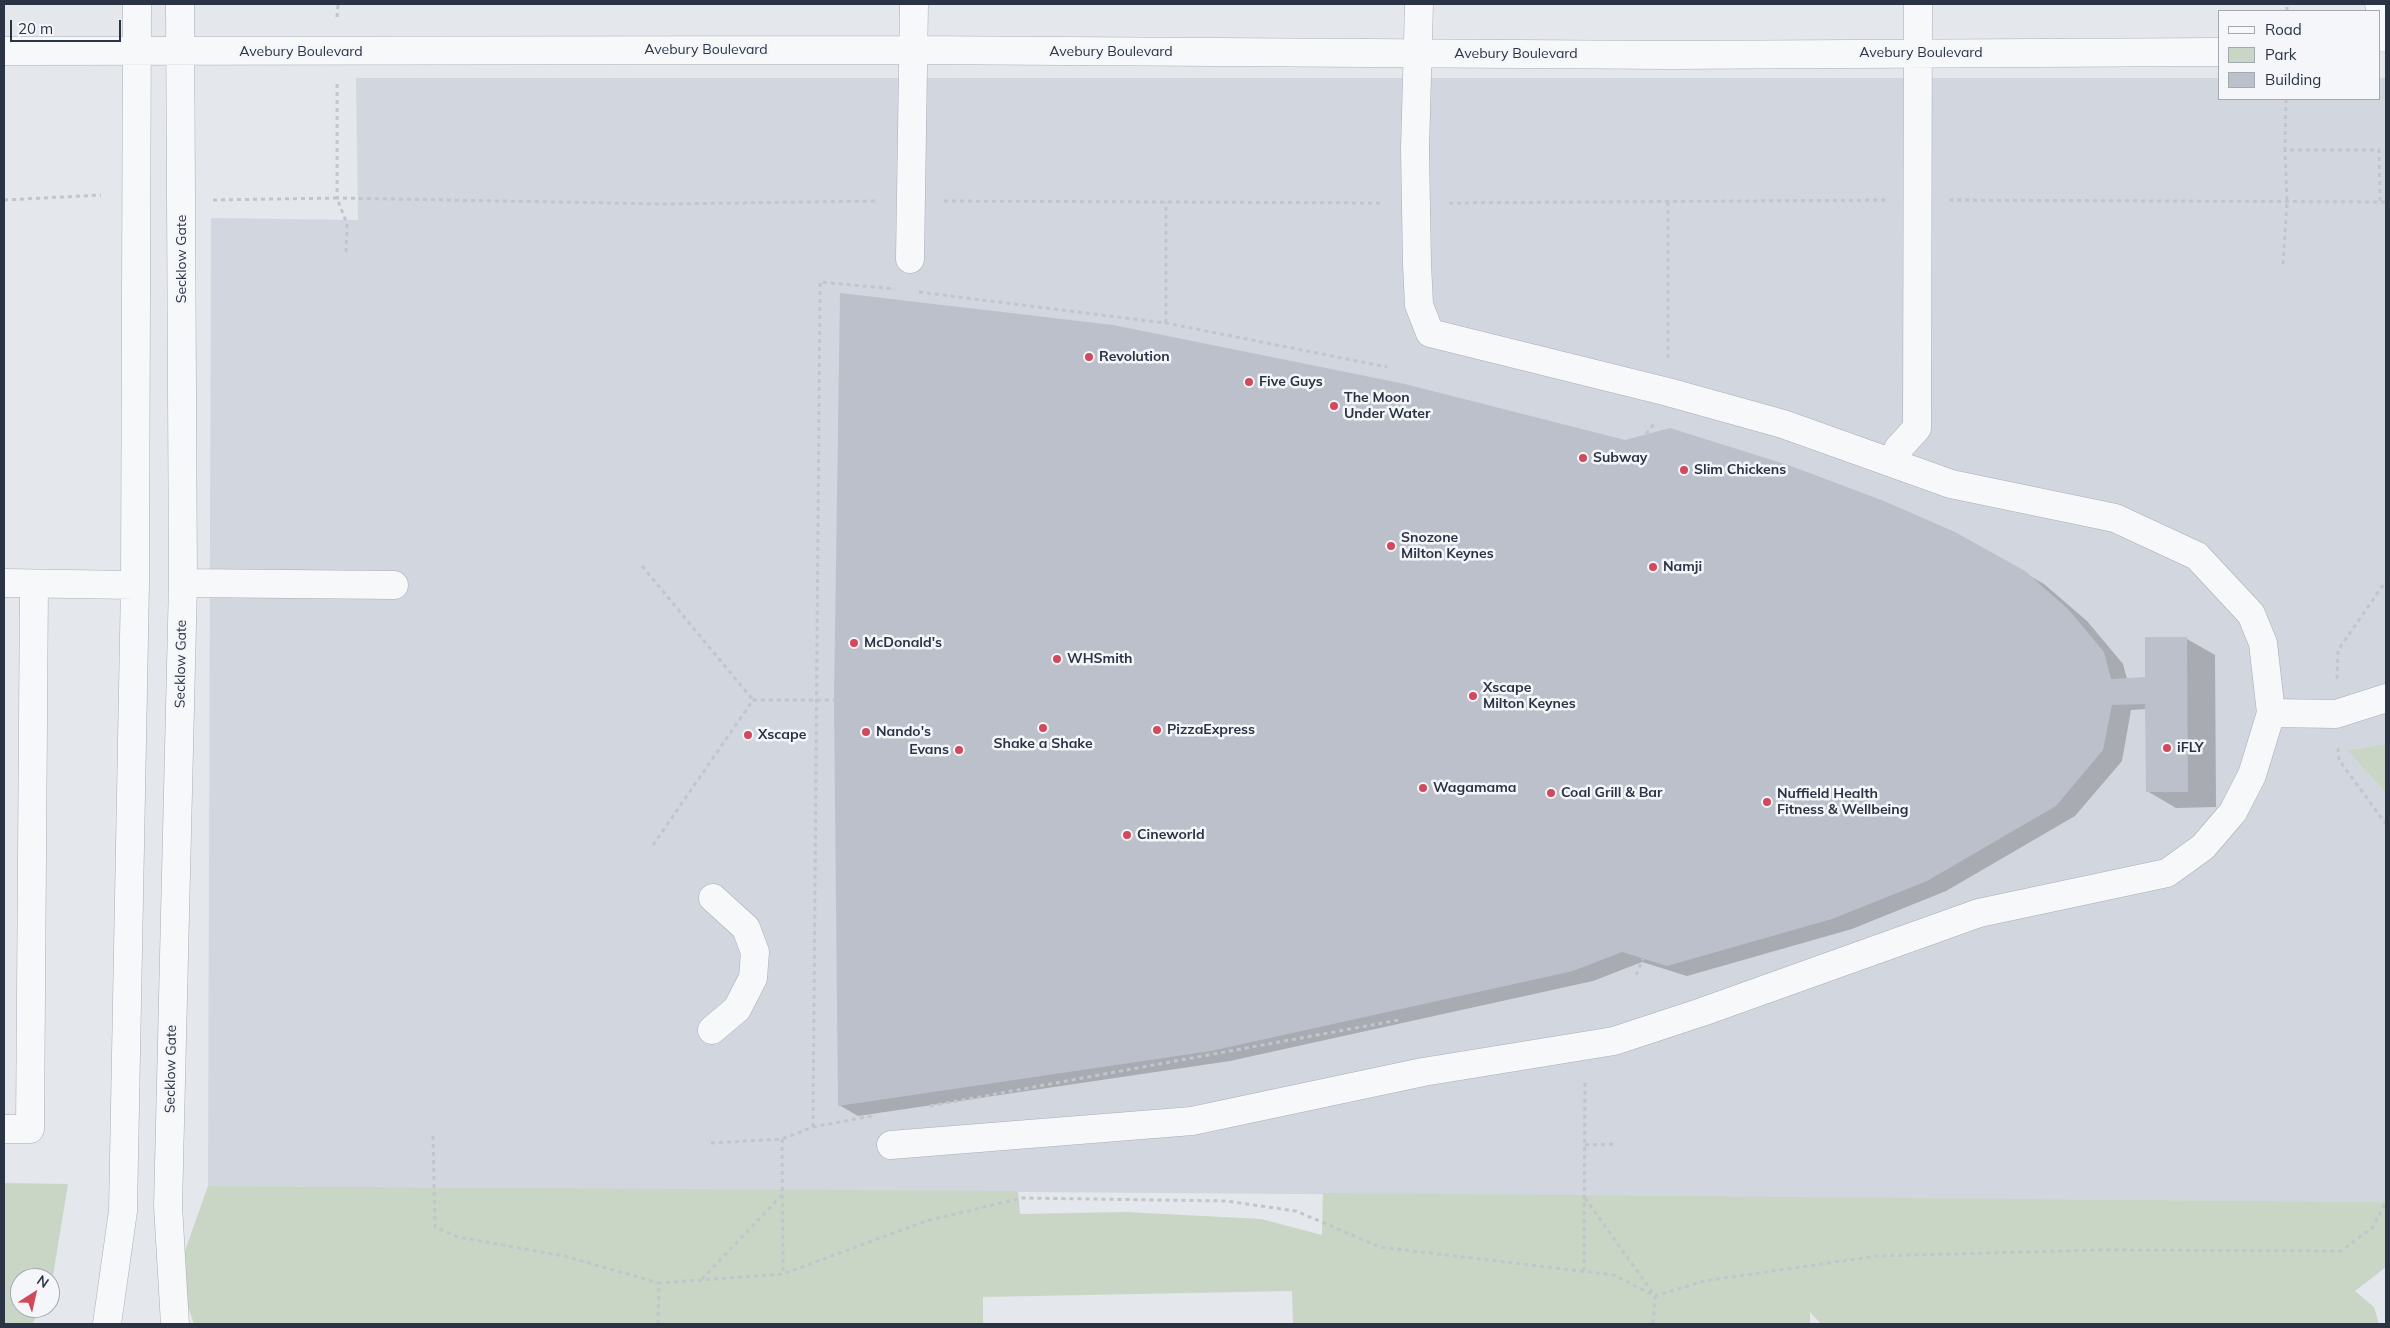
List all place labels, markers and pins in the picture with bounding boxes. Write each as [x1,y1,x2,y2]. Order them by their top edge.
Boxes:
place label: Revolution [1099,349,1170,365]
marker: Revolution [1083,351,1095,363]
place label: Five Guys [1259,374,1323,390]
marker: Five Guys [1243,376,1255,388]
place label: The Moon Under Water [1344,390,1430,422]
marker: The Moon Under Water [1328,400,1340,412]
place label: Subway [1593,450,1647,466]
marker: Subway [1577,452,1589,464]
place label: Slim Chickens [1694,462,1786,478]
marker: Slim Chickens [1678,464,1690,476]
place label: Snozone Milton Keynes [1401,530,1494,562]
marker: Snozone Milton Keynes [1385,540,1397,552]
place label: Namji [1663,559,1702,575]
marker: Namji [1647,561,1659,573]
place label: McDonald's [864,635,942,651]
marker: McDonald's [848,637,860,649]
place label: WHSmith [1067,651,1133,667]
marker: WHSmith [1051,653,1063,665]
place label: Xscape Milton Keynes [1483,680,1576,712]
marker: Xscape Milton Keynes [1467,690,1479,702]
marker: Shake a Shake [1037,722,1049,734]
place label: PizzaExpress [1167,722,1255,738]
place label: Nando's [876,724,931,740]
marker: PizzaExpress [1151,724,1163,736]
marker: Nando's [860,726,872,738]
place label: Xscape [758,727,806,743]
marker: Xscape [742,729,754,741]
place label: Shake a Shake [993,736,1093,752]
place label: iFLY [2177,740,2204,756]
place label: Evans [909,742,949,758]
marker: iFLY [2161,742,2173,754]
marker: Evans [953,744,965,756]
place label: Wagamama [1433,780,1516,796]
marker: Wagamama [1417,782,1429,794]
place label: Coal Grill & Bar [1561,785,1663,801]
place label: Nuffield Health Fitness & Wellbeing [1777,786,1908,819]
marker: Coal Grill & Bar [1545,787,1557,799]
marker: Nuffield Health Fitness & Wellbeing [1761,796,1773,808]
place label: Cineworld [1137,827,1205,843]
marker: Cineworld [1121,829,1133,841]

